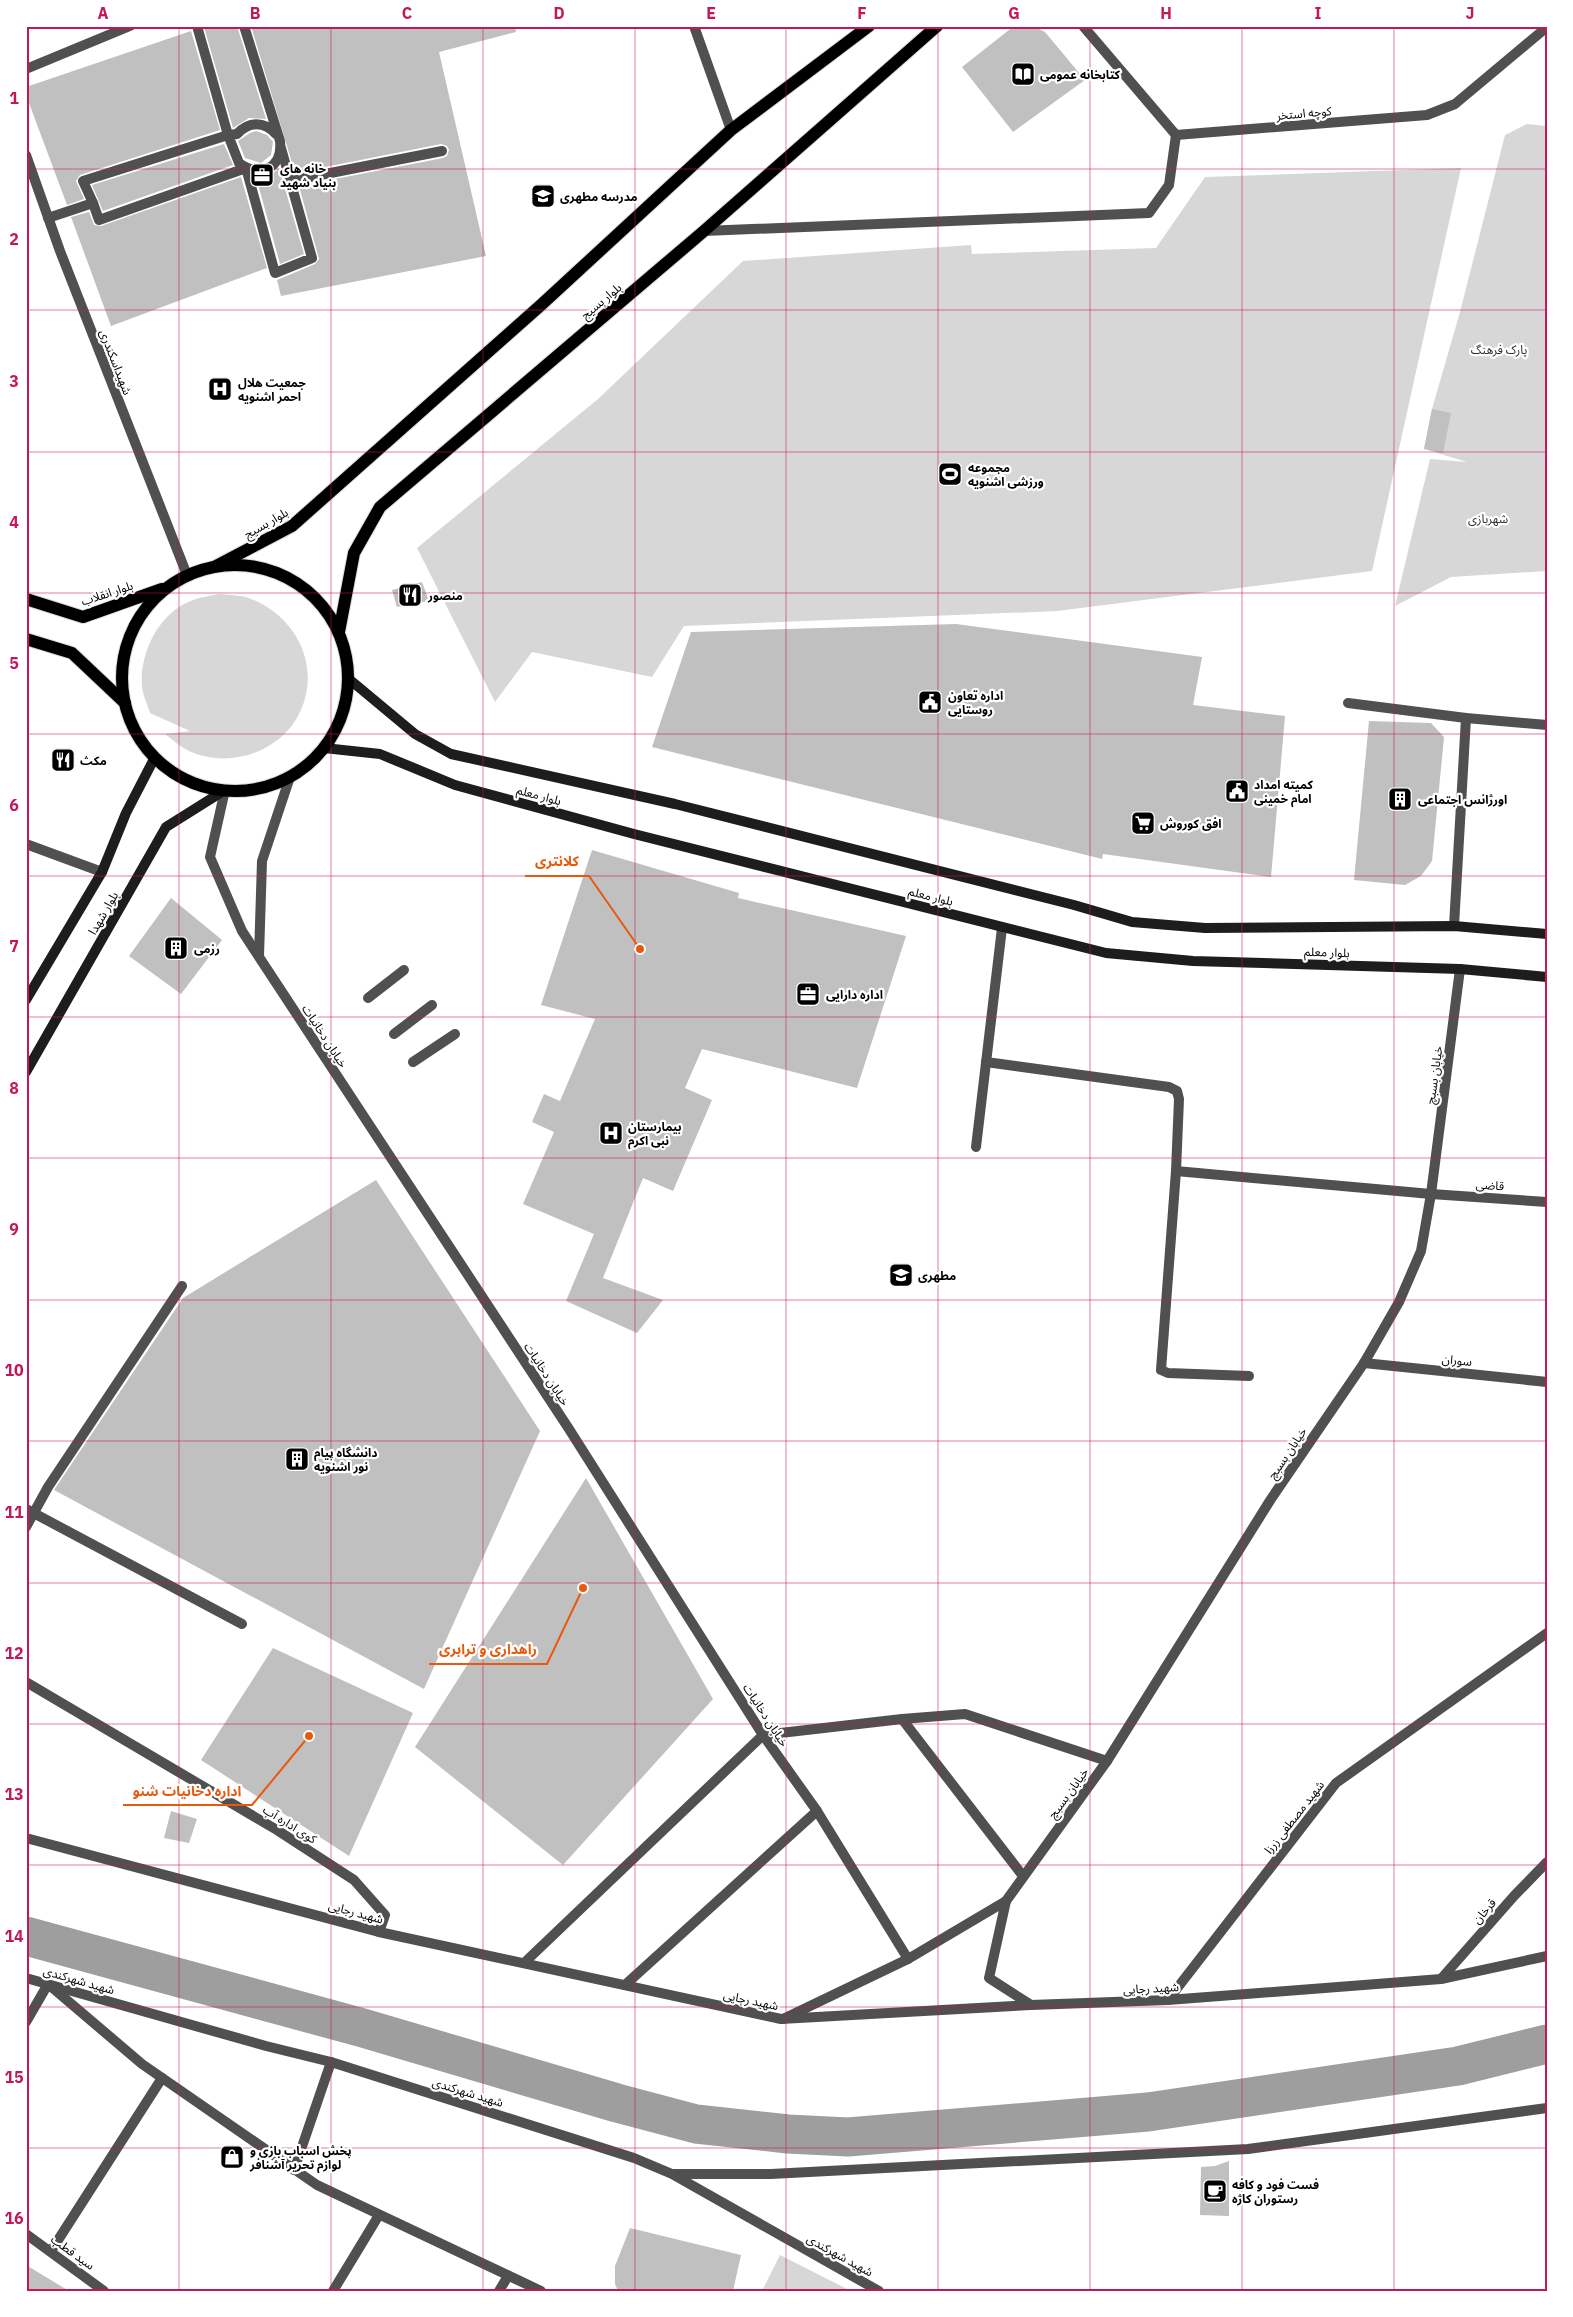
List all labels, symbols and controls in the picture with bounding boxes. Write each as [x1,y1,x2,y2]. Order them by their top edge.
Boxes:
text: A [98,3,109,23]
text: B [250,3,261,23]
text: C [402,3,412,23]
text: D [553,3,565,23]
text: E [706,3,716,23]
text: F [857,3,867,23]
text: G [1008,3,1020,23]
text: H [1160,3,1172,23]
text: I [1315,3,1322,23]
text: J [1466,3,1474,23]
library icon: کتابخانه عمومی [1010,61,1036,87]
place label: کتابخانه عمومی [1040,67,1121,82]
text: 1 [9,88,19,108]
street label: کوچه استخر [1275,103,1333,124]
place label: خانه های بنیاد شهید [280,161,336,190]
office icon: خانه های بنیاد شهید [249,162,275,188]
school or university icon: مدرسه مطهری [530,183,556,209]
place label: مدرسه مطهری [560,189,638,204]
text: 2 [9,229,19,249]
street label: بلوار بسیج [578,280,626,324]
street label: شهیداسکندری [97,327,135,397]
park label: پارک فرهنگ [1471,342,1527,358]
text: 3 [9,371,19,391]
place label: جمعیت هلال احمر اشنویه [238,375,306,404]
hospital icon: جمعیت هلال احمر اشنویه [207,376,233,402]
place label: مجموعه ورزشی اشنویه [968,460,1044,489]
sports icon: مجموعه ورزشی اشنویه [937,461,963,487]
street label: بلوار بسیج [241,504,292,543]
park label: شهربازی [1468,511,1508,526]
text: 4 [9,512,19,532]
street label: بلوار انقلاب [79,578,135,609]
restaurant icon: منصور [397,582,423,608]
place label: منصور [427,588,463,603]
text: 5 [9,653,19,673]
place label: اداره تعاون روستایی [948,688,1003,717]
public building icon: اداره تعاون روستایی [917,689,943,715]
restaurant icon: مکث [50,747,76,773]
place label: مکث [80,753,107,768]
place label: کمیته امداد امام خمینی [1254,777,1313,808]
public building icon: کمیته امداد امام خمینی [1224,778,1250,804]
street label: بلوار معلم [515,782,563,810]
building icon: اورژانس اجتماعی [1387,786,1413,812]
place label: اورژانس اجتماعی [1418,792,1507,807]
text: 6 [9,795,19,815]
supermarket icon: افق کوروش [1130,810,1156,836]
place label: افق کوروش [1160,816,1222,831]
callout: کلانتری [525,847,589,876]
text: کلانتری [535,852,580,870]
street label: بلوار معلم [907,883,955,911]
street label: بلوار شهدا [85,889,121,937]
building icon: رزمی [163,935,189,961]
text: 7 [9,936,19,956]
place label: رزمی [194,941,220,956]
street label: بلوار معلم [1304,944,1350,962]
office icon: اداره دارایی [795,981,821,1007]
place label: اداره دارایی [826,987,883,1002]
street label: خیابان دخانیات [299,1002,351,1070]
street label: خیابان بسبچ [1422,1045,1448,1106]
text: 8 [9,1078,19,1098]
place label: بیمارستان نبی اکرم [628,1119,682,1150]
hospital icon: بیمارستان نبی اکرم [598,1120,624,1146]
street label: قاضی [1475,1177,1505,1193]
text: 9 [9,1219,19,1239]
school or university icon: مطهری [888,1262,914,1288]
place label: مطهری [918,1268,956,1283]
street label: خیابان دخانیات [521,1340,573,1408]
street label: سوران [1441,1351,1473,1369]
text: 10 [4,1360,24,1380]
street label: خیابان بسبچ [1264,1424,1311,1483]
place label: دانشگاه پیام نور اشنویه [314,1445,378,1474]
building icon: دانشگاه پیام نور اشنویه [284,1446,310,1472]
text: 11 [4,1502,24,1522]
callout: راهداری و ترابری [429,1635,547,1664]
text: راهداری و ترابری [439,1640,537,1658]
text: 12 [4,1643,24,1663]
street label: خیابان دخانیات [740,1681,792,1749]
street label: خیابان بسبچ [1045,1765,1093,1822]
callout: اداره دخانیات شنو [123,1776,252,1805]
street label: شهید مصطفی زرزا [1261,1777,1327,1857]
text: اداره دخانیات شنو [133,1782,242,1800]
text: 13 [4,1784,24,1804]
street label: کوی اداره آب [260,1802,320,1847]
street label: قرخان [1469,1895,1499,1927]
street label: شهید رجایی [327,1897,385,1927]
text: 14 [4,1926,24,1946]
street label: شهید شهرکندی [42,1963,116,1997]
street label: شهید رجایی [1123,1979,1179,1997]
street label: شهید رجایی [722,1987,780,2013]
text: 15 [4,2067,24,2087]
street label: شهید شهرکندی [431,2074,505,2110]
place label: پخش اسباب بازی و لوازم تحریر آشنافر [249,2143,352,2174]
shop icon: پخش اسباب بازی و لوازم تحریر آشنافر [219,2144,245,2170]
place label: فست فود و کافه رستوران کاژه [1232,2177,1319,2206]
cafe icon: فست فود و کافه رستوران کاژه [1202,2178,1228,2204]
text: 16 [4,2208,24,2228]
street label: سید قطب [48,2231,98,2273]
street label: شهید شهرکندی [804,2231,876,2279]

